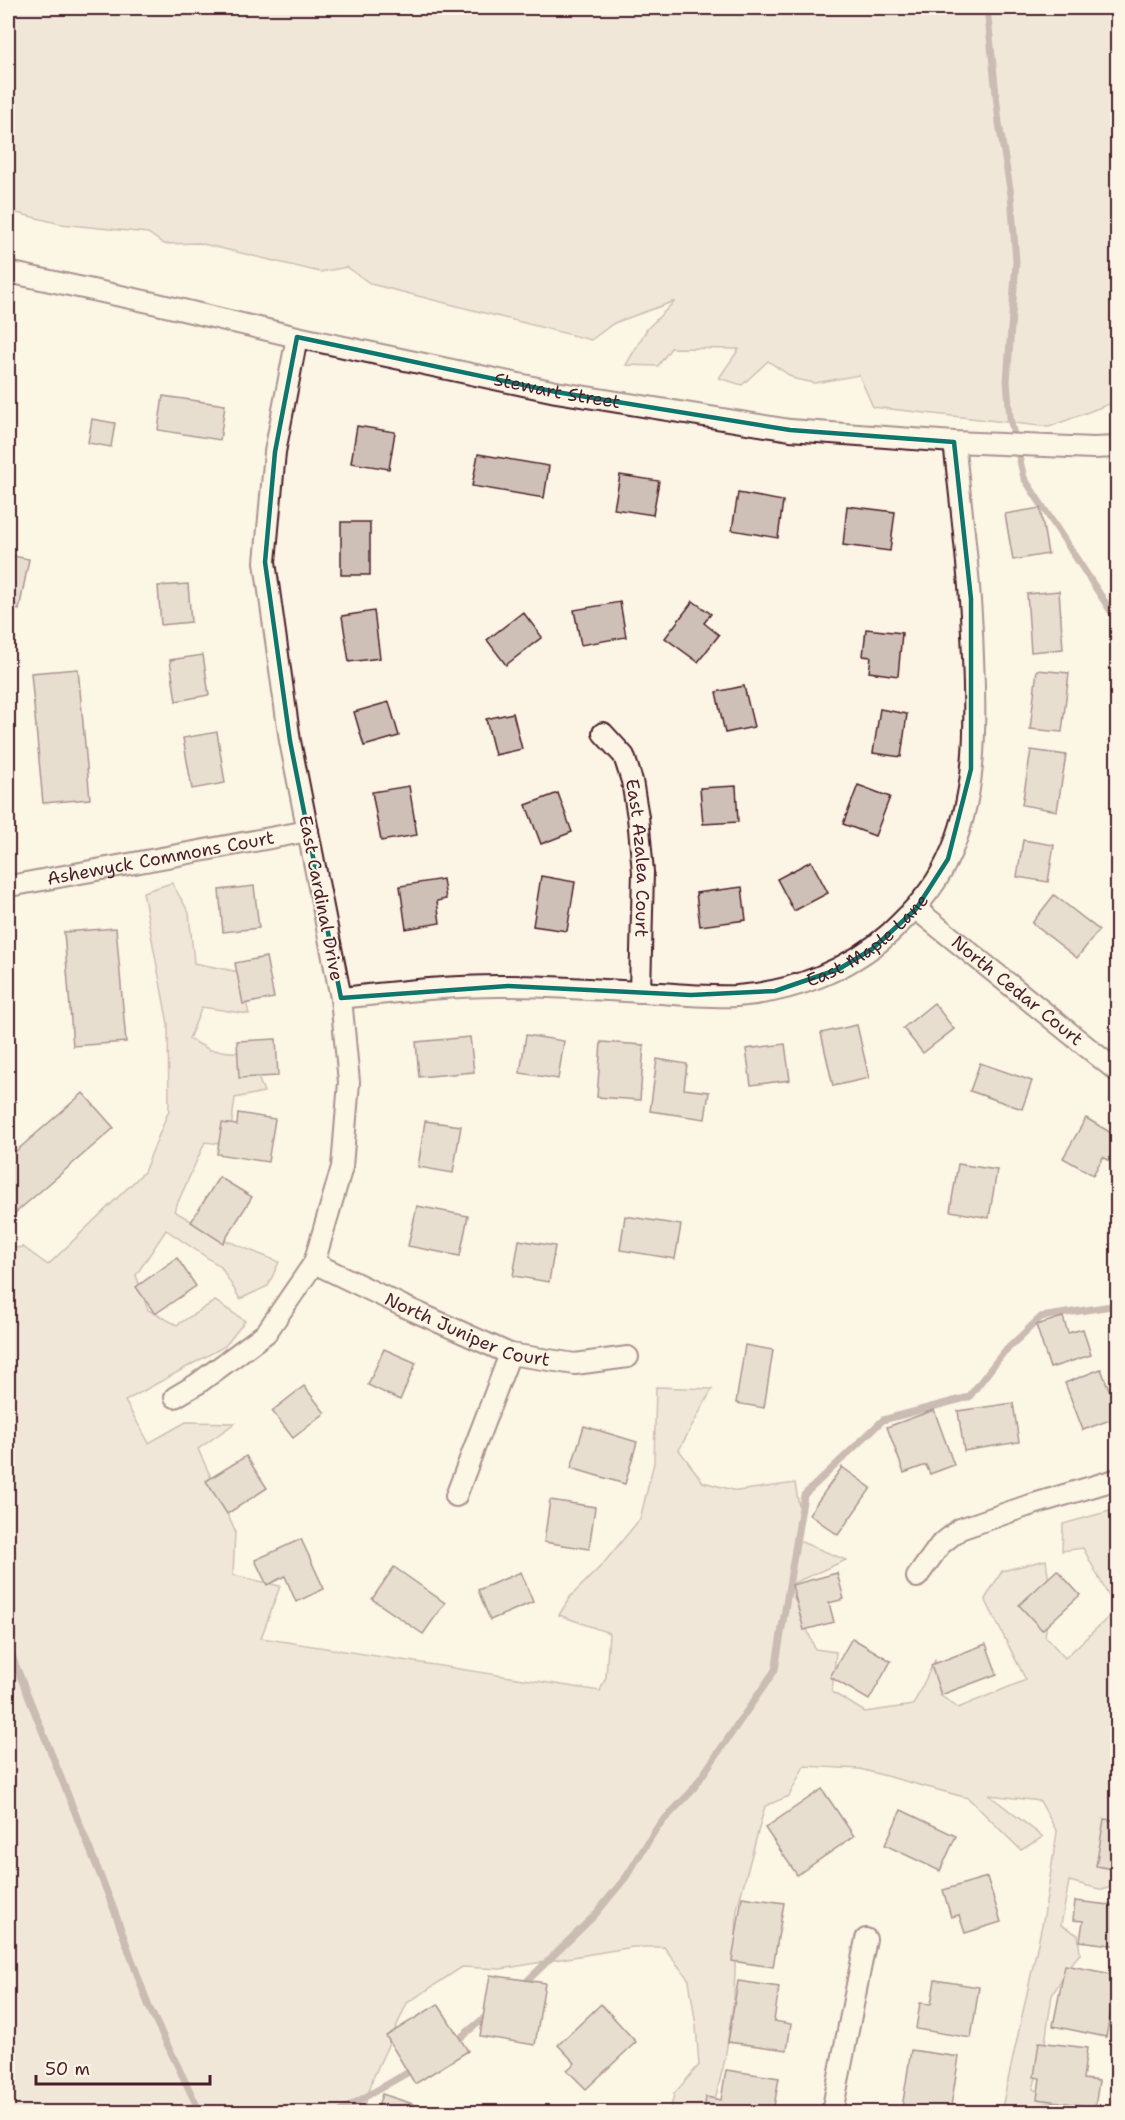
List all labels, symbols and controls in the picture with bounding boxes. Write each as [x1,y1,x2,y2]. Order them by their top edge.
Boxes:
street label: Stewart Street [492,367,622,414]
street label: East Azalea Court [620,777,655,938]
street label: East Cardinal Drive [293,813,349,983]
street label: Ashewyck Commons Court [45,825,276,891]
street label: East Maple Lane [803,889,934,993]
street label: North Cedar Court [946,930,1088,1051]
street label: North Juniper Court [381,1287,552,1372]
scale bar [36,2048,210,2086]
text: 50 m [45,2057,90,2081]

